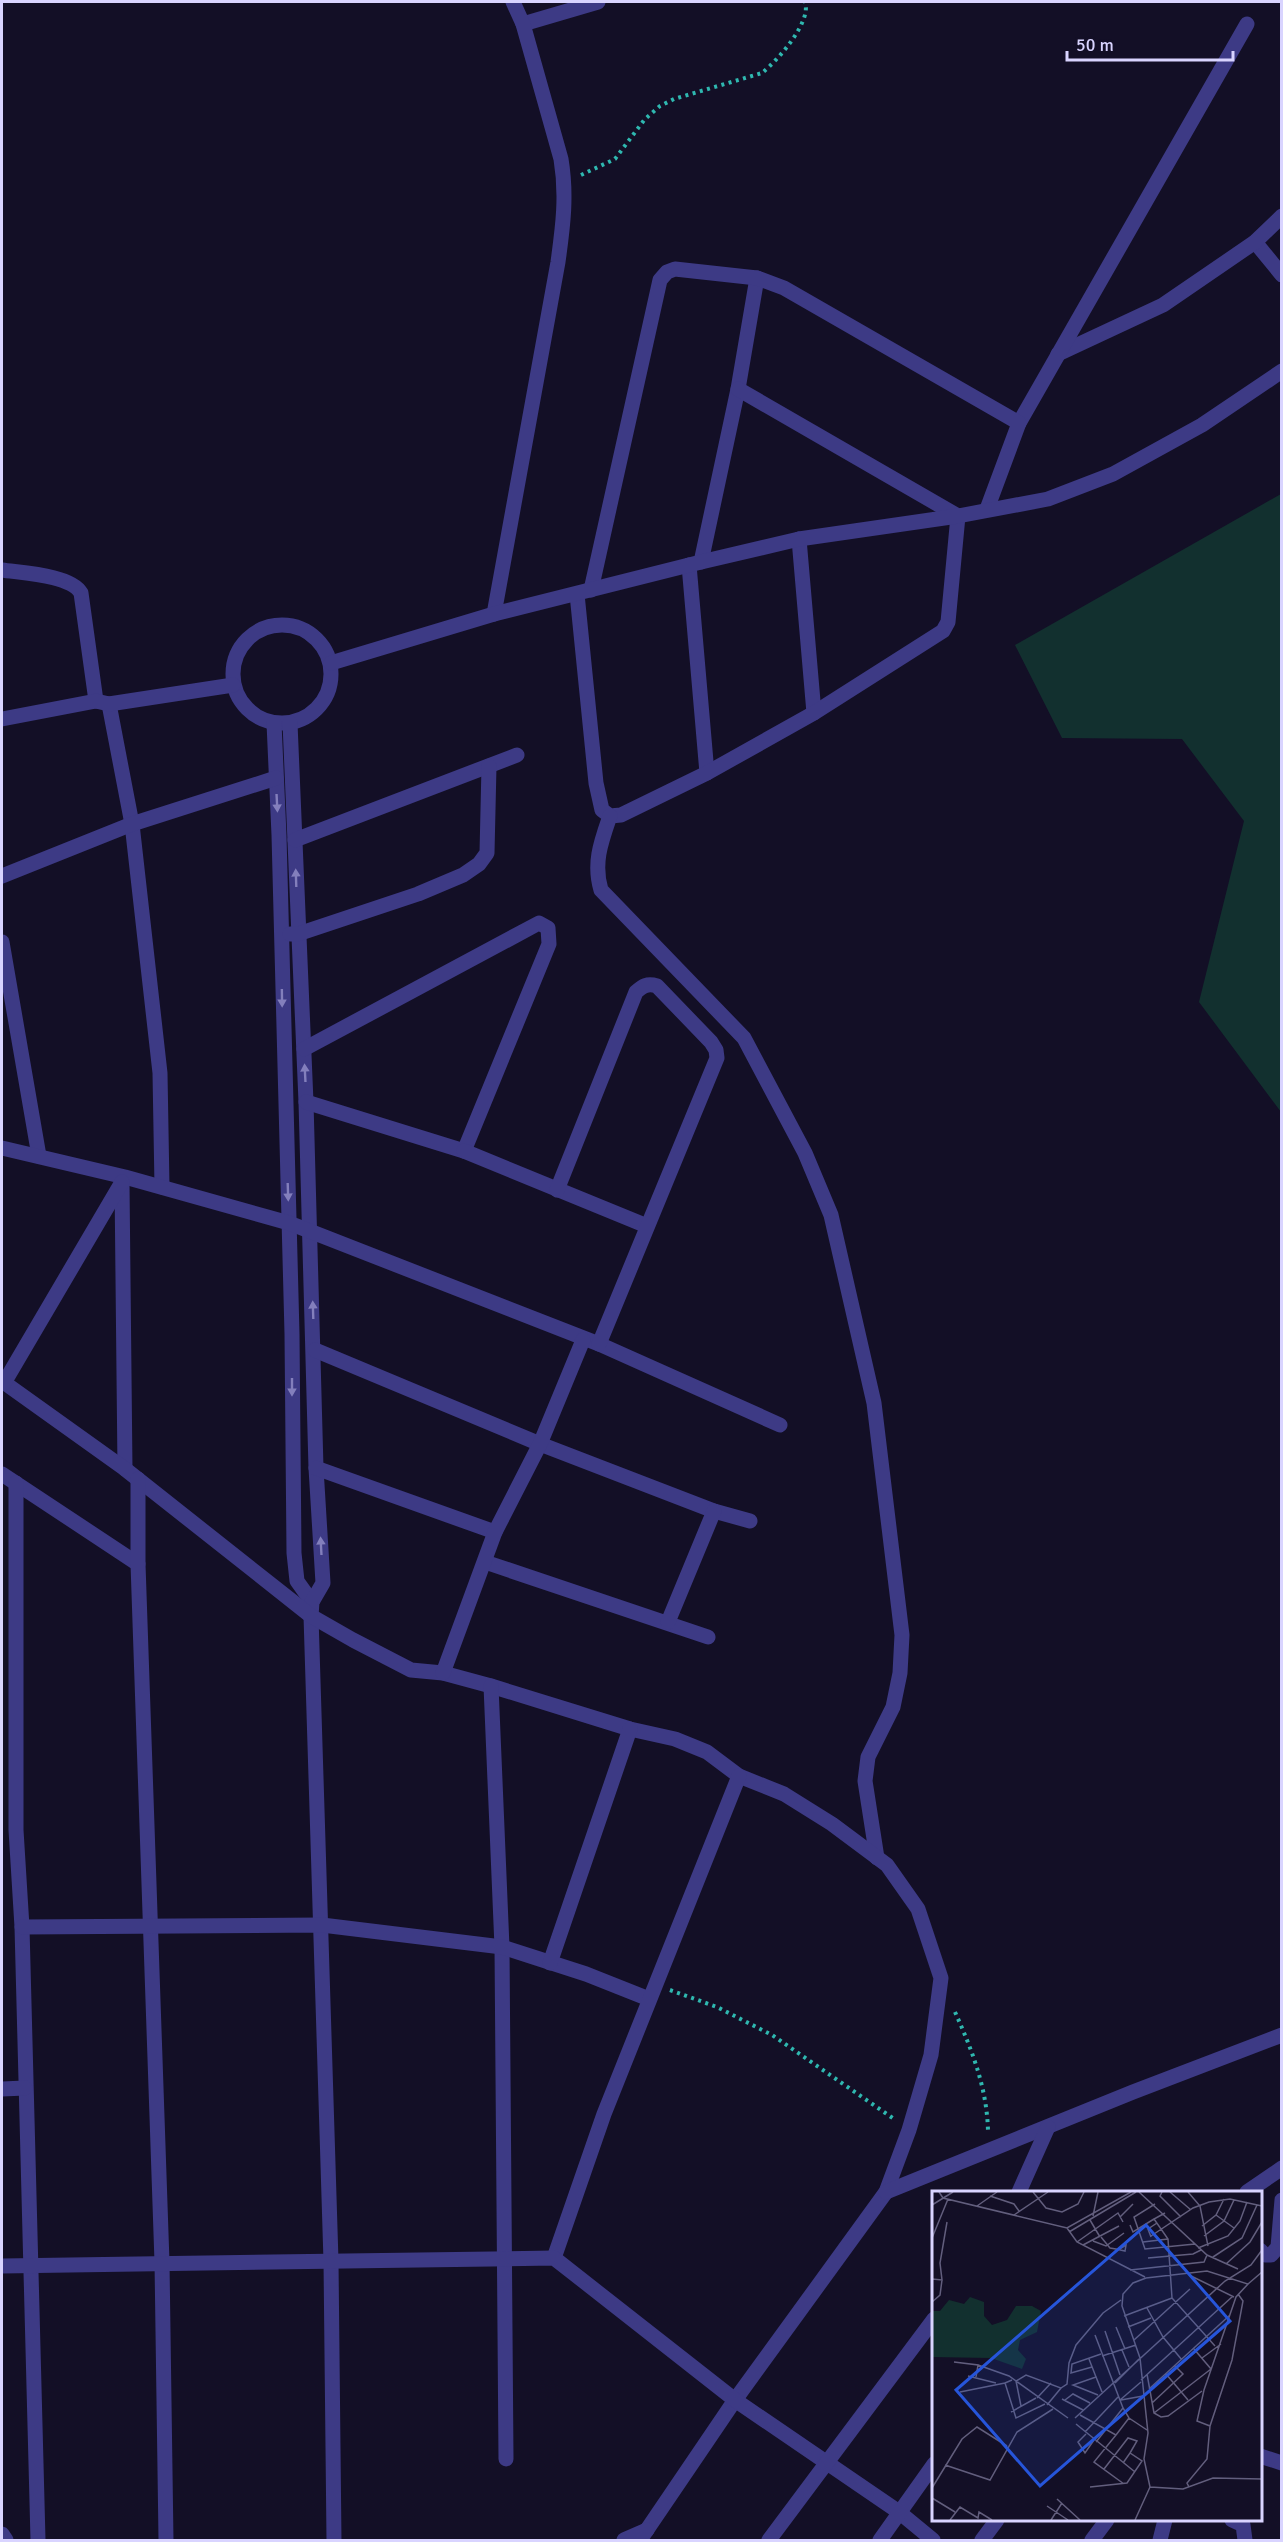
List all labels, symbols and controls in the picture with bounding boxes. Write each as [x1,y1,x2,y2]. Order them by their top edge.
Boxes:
scale bar [1067,24,1234,62]
text: 50 m [1076,34,1114,56]
one-way arrow [273,793,282,812]
one-way arrow [292,868,301,887]
one-way arrow [278,988,287,1007]
one-way arrow [300,1063,309,1082]
one-way arrow [283,1183,293,1202]
one-way arrow [308,1300,317,1319]
one-way arrow [287,1378,297,1397]
one-way arrow [316,1537,325,1556]
inset map [932,2191,1262,2521]

